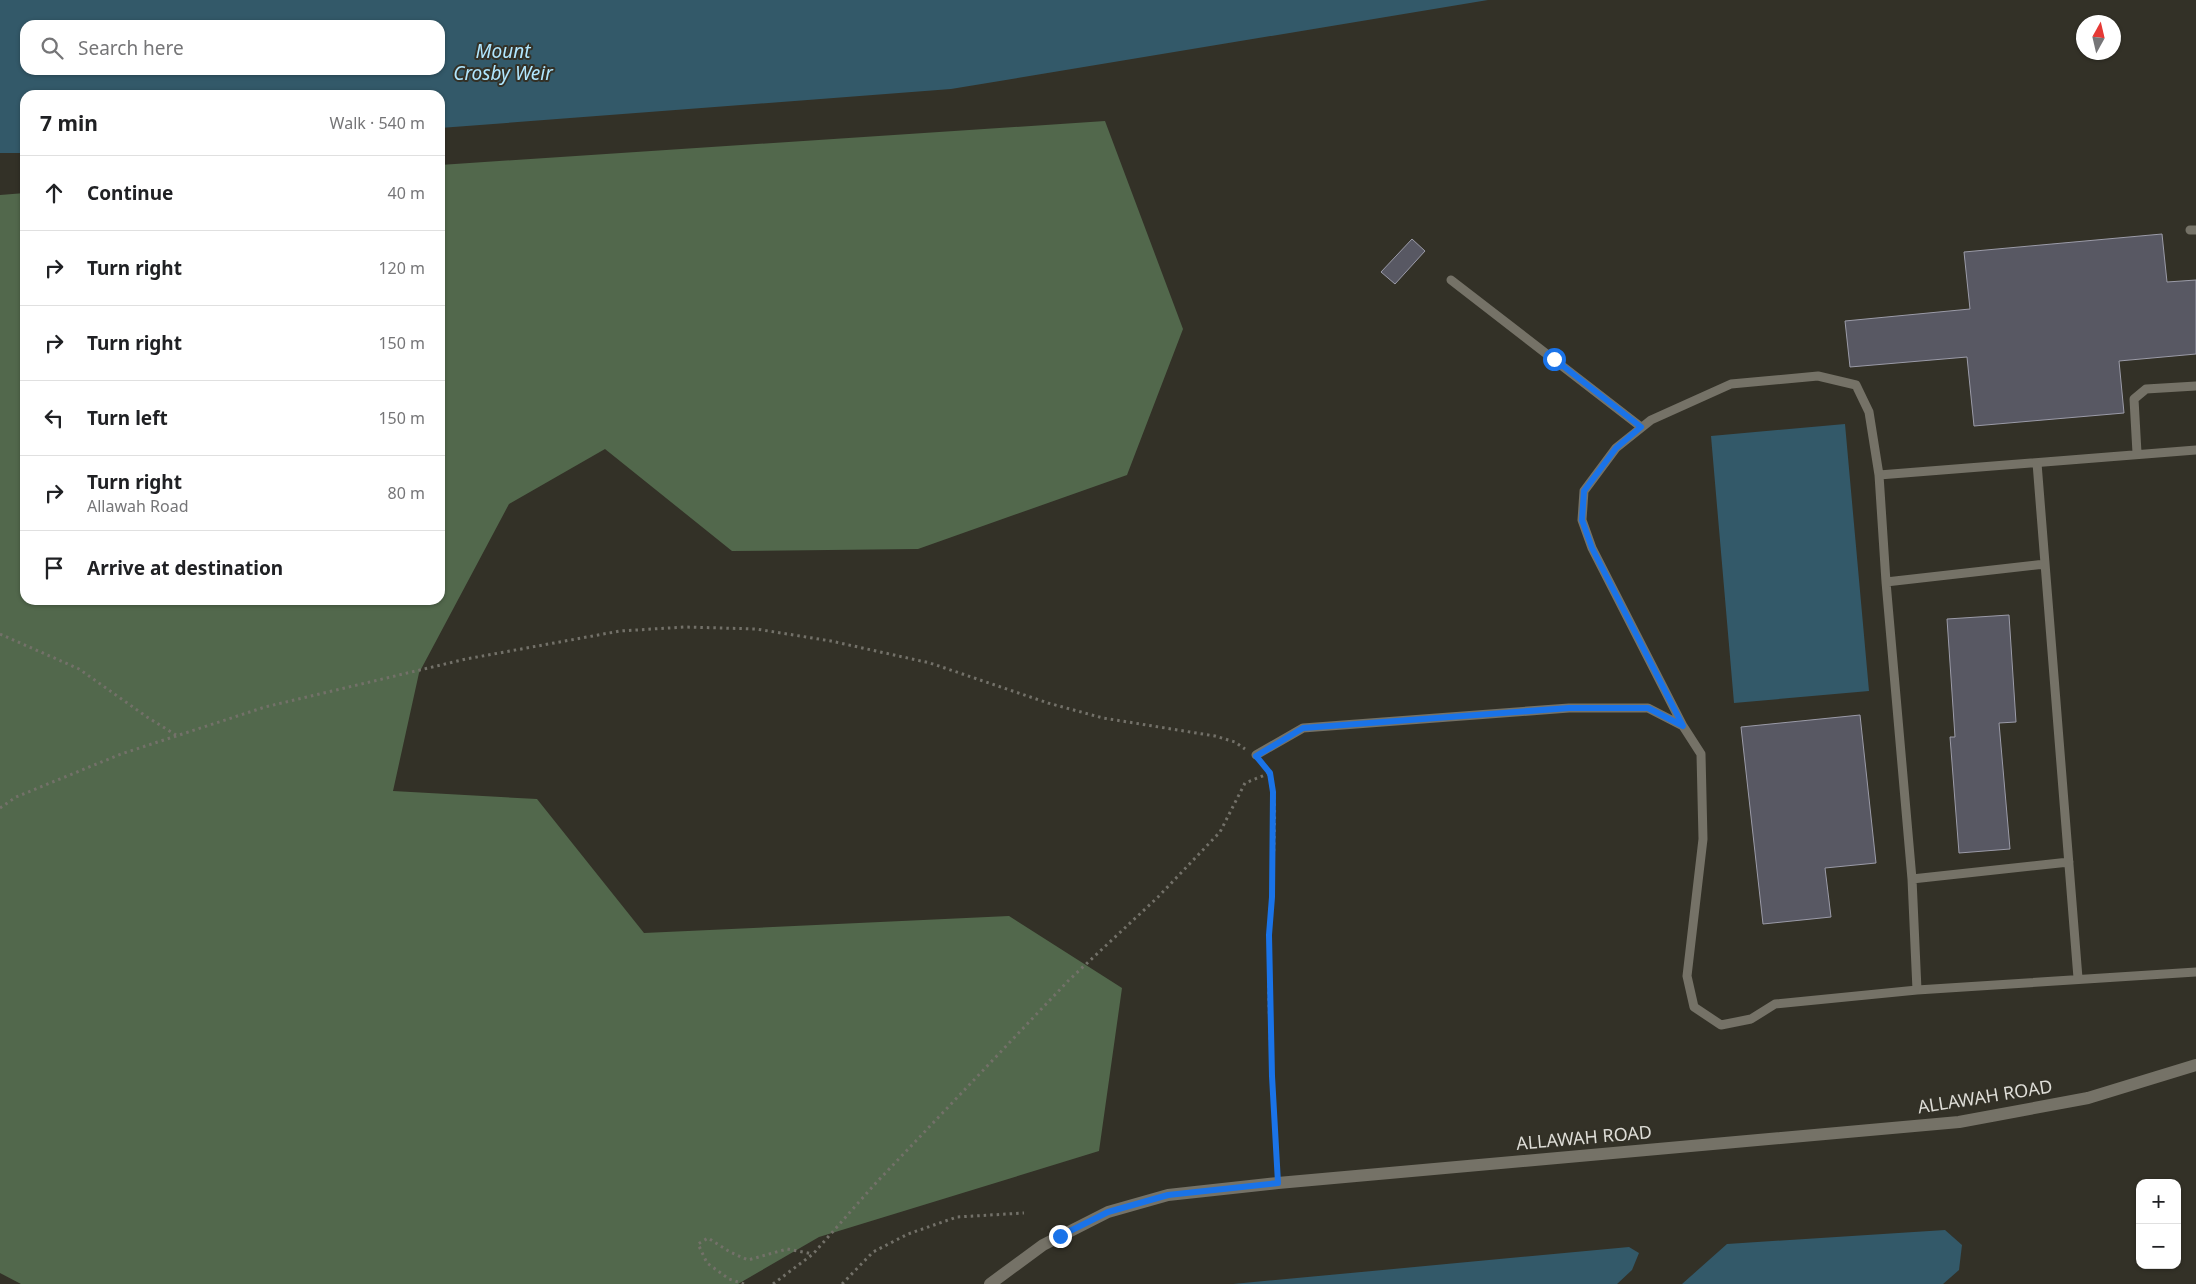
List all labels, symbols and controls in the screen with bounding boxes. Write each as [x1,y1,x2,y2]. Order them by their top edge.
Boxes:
north arrow [2076,15,2121,60]
search box [20,20,445,75]
icon: search [38,34,66,62]
text: Search here [78,35,184,61]
water label: Mount Crosby Weir [453,38,554,86]
text: 7 min [40,109,98,137]
text: Walk · 540 m [330,112,425,134]
icon: ahead [40,179,68,207]
text: Continue [87,180,173,206]
text: 40 m [388,182,425,204]
icon: right [40,254,68,282]
text: Turn right [87,255,182,281]
text: 120 m [378,257,425,279]
icon: right [40,329,68,357]
text: Turn right [87,330,182,356]
text: 150 m [378,332,425,354]
route start [1543,348,1566,371]
icon: left [40,404,68,432]
text: Turn left [87,405,168,431]
text: 150 m [378,407,425,429]
text: Turn right [87,469,182,495]
icon: right [40,479,68,507]
text: 80 m [388,482,425,504]
text: Allawah Road [87,495,189,517]
icon: arrive [40,554,68,582]
text: Arrive at destination [87,555,283,581]
street label: ALLAWAH ROAD [1916,1074,2054,1119]
street label: ALLAWAH ROAD [1515,1119,1653,1155]
map controls [2136,1179,2181,1269]
button: + [2136,1179,2181,1224]
button: − [2136,1224,2181,1269]
route end [1049,1225,1072,1248]

